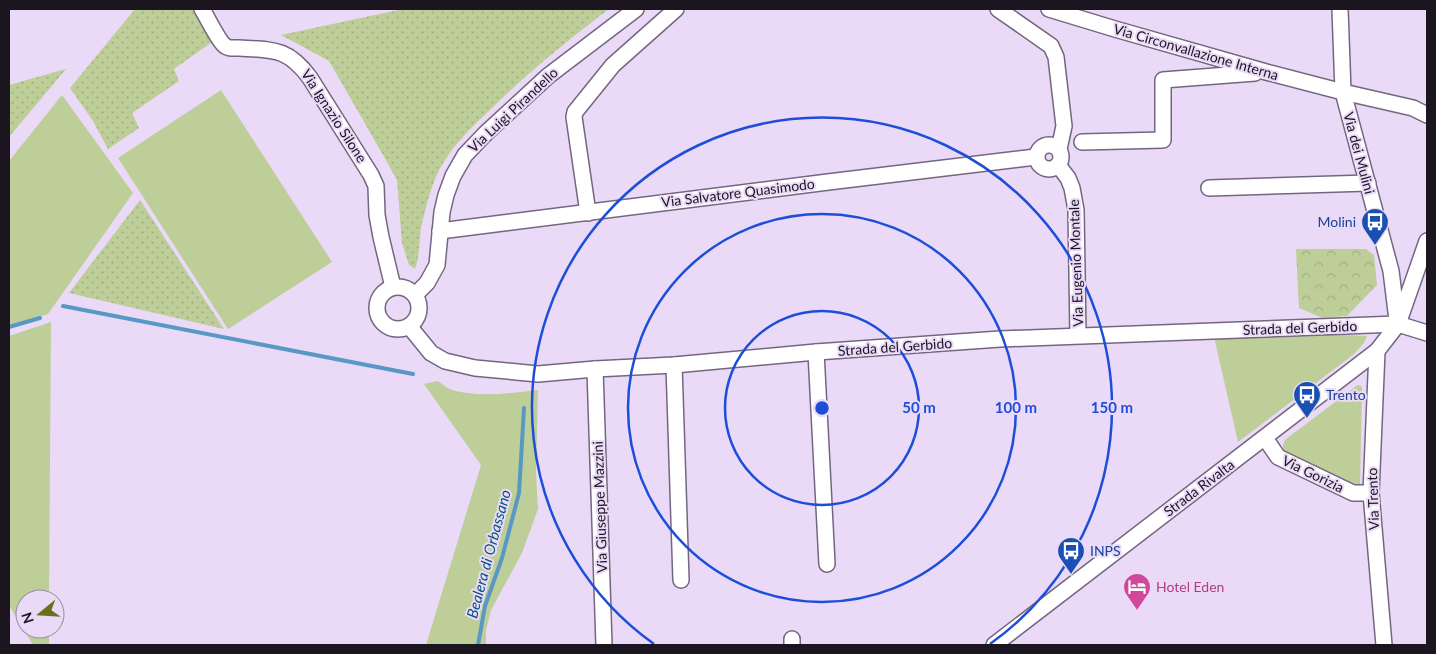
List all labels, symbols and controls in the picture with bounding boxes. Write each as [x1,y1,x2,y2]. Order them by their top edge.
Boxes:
street label: Via Circonvallazione Interna [1112,20,1281,83]
street label: Via Luigi Pirandello [464,64,561,156]
street label: Via Ignazio Silone [298,66,371,166]
street label: Via dei Mulini [1340,110,1379,196]
street label: Via Salvatore Quasimodo [660,175,816,210]
street label: Via Eugenio Montale [1065,199,1086,327]
bus stop icon: Molini [1360,207,1390,246]
place label: Molini [1317,213,1356,230]
street label: Strada del Gerbido [1243,317,1357,338]
street label: Strada del Gerbido [837,334,953,359]
bus stop icon: Trento [1292,380,1322,419]
place label: Trento [1326,386,1366,403]
text: 50 m [902,398,936,416]
text: 100 m [995,398,1037,416]
text: 150 m [1091,398,1133,416]
centre of rings [813,399,831,417]
street label: Via Giuseppe Mazzini [589,441,610,573]
street label: Via Gorizia [1280,451,1347,496]
street label: Strada Rivalta [1160,456,1237,520]
street label: Via Trento [1363,467,1382,531]
water label: Bealera di Orbassano [462,487,514,620]
bus stop icon: INPS [1056,536,1086,575]
place label: INPS [1090,542,1121,559]
hotel icon: Hotel Eden [1122,572,1152,611]
place label: Hotel Eden [1156,578,1224,595]
north arrow [15,589,65,639]
text: N [17,610,37,626]

